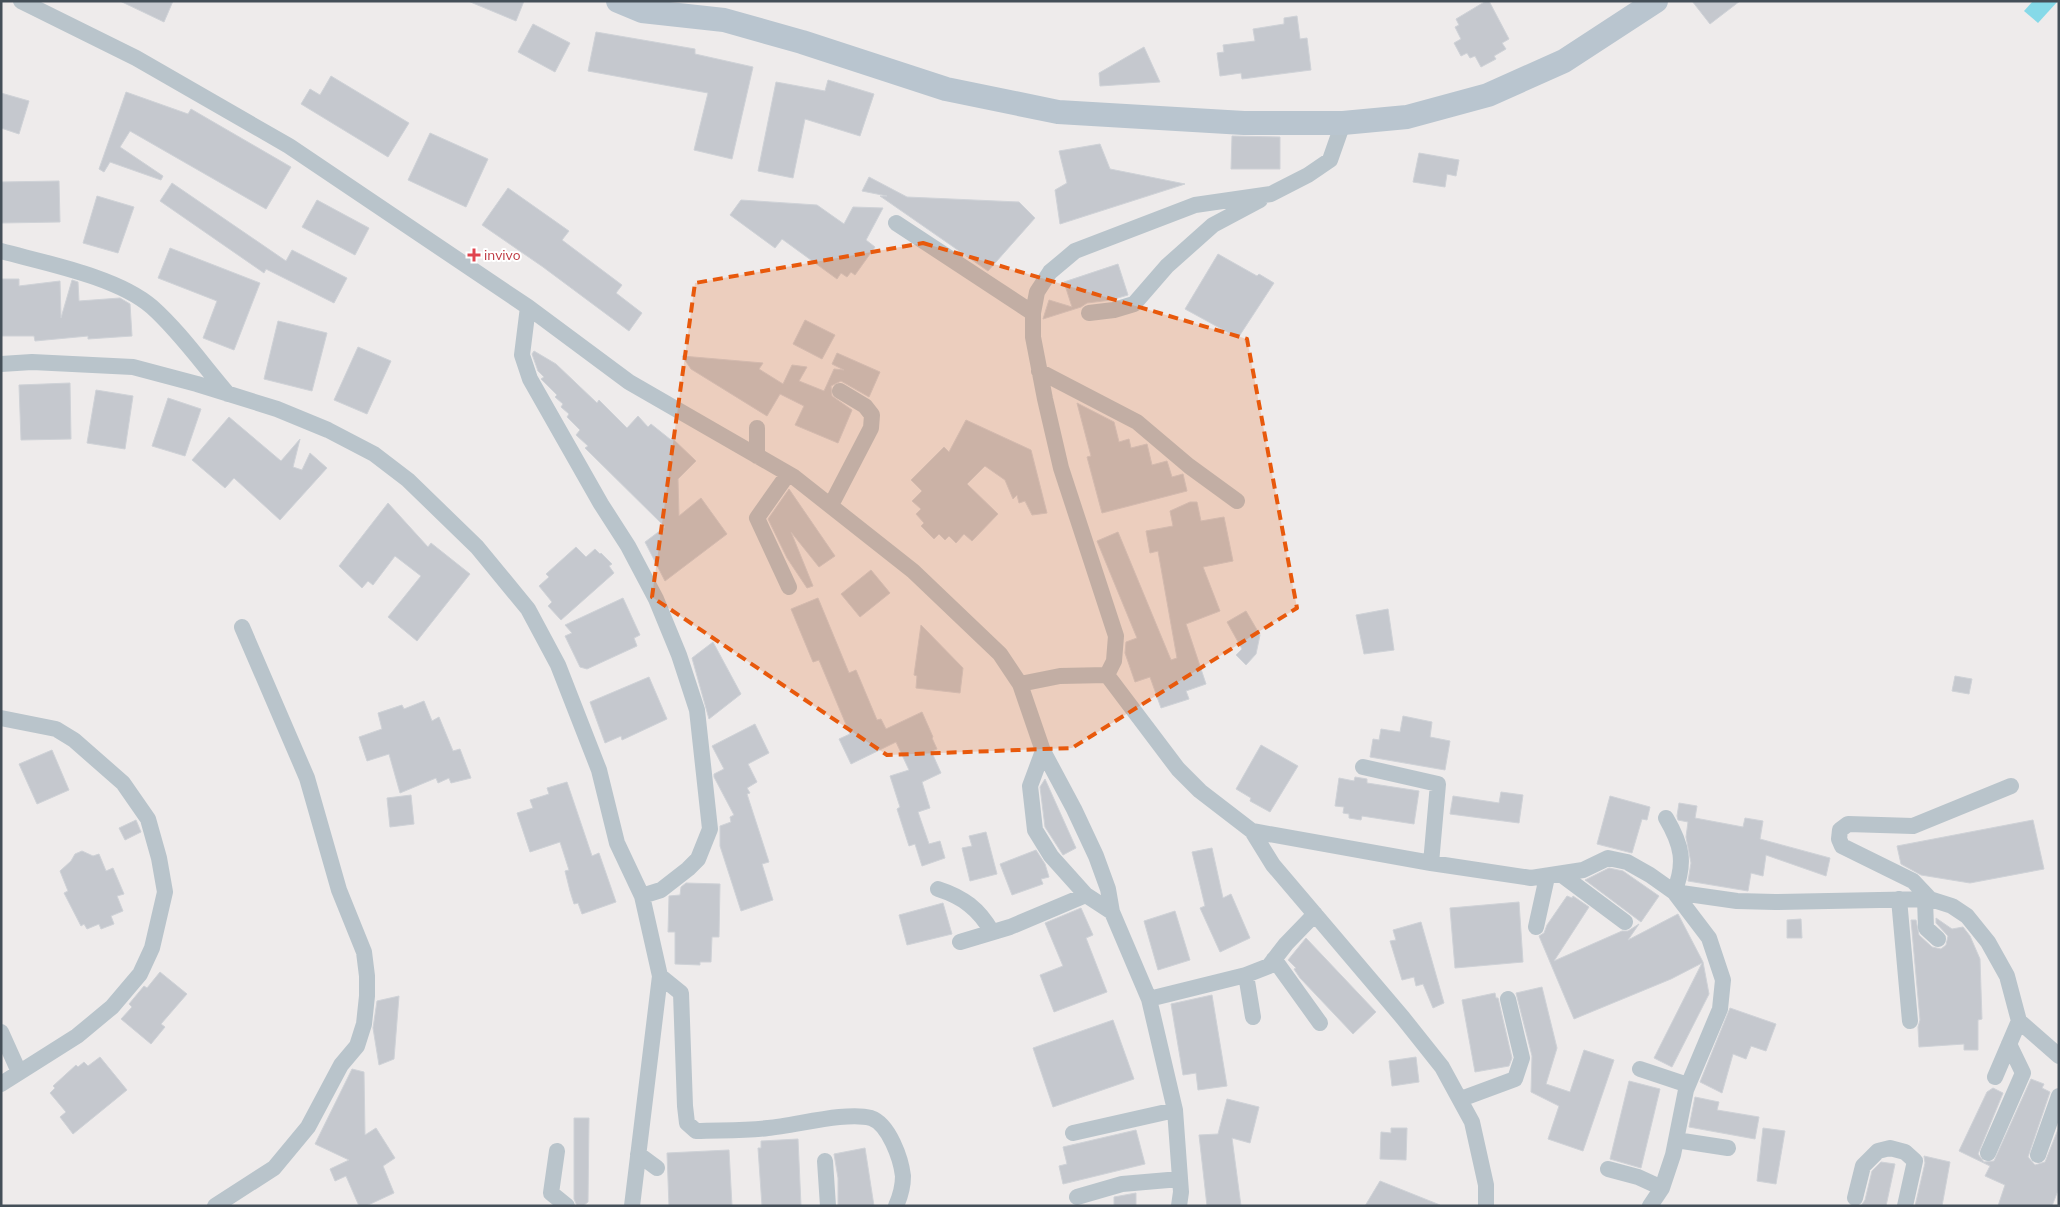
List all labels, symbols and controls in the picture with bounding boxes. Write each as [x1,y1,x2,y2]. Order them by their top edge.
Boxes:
place label: invivo [484,246,521,265]
marker: invivo [468,249,480,261]

